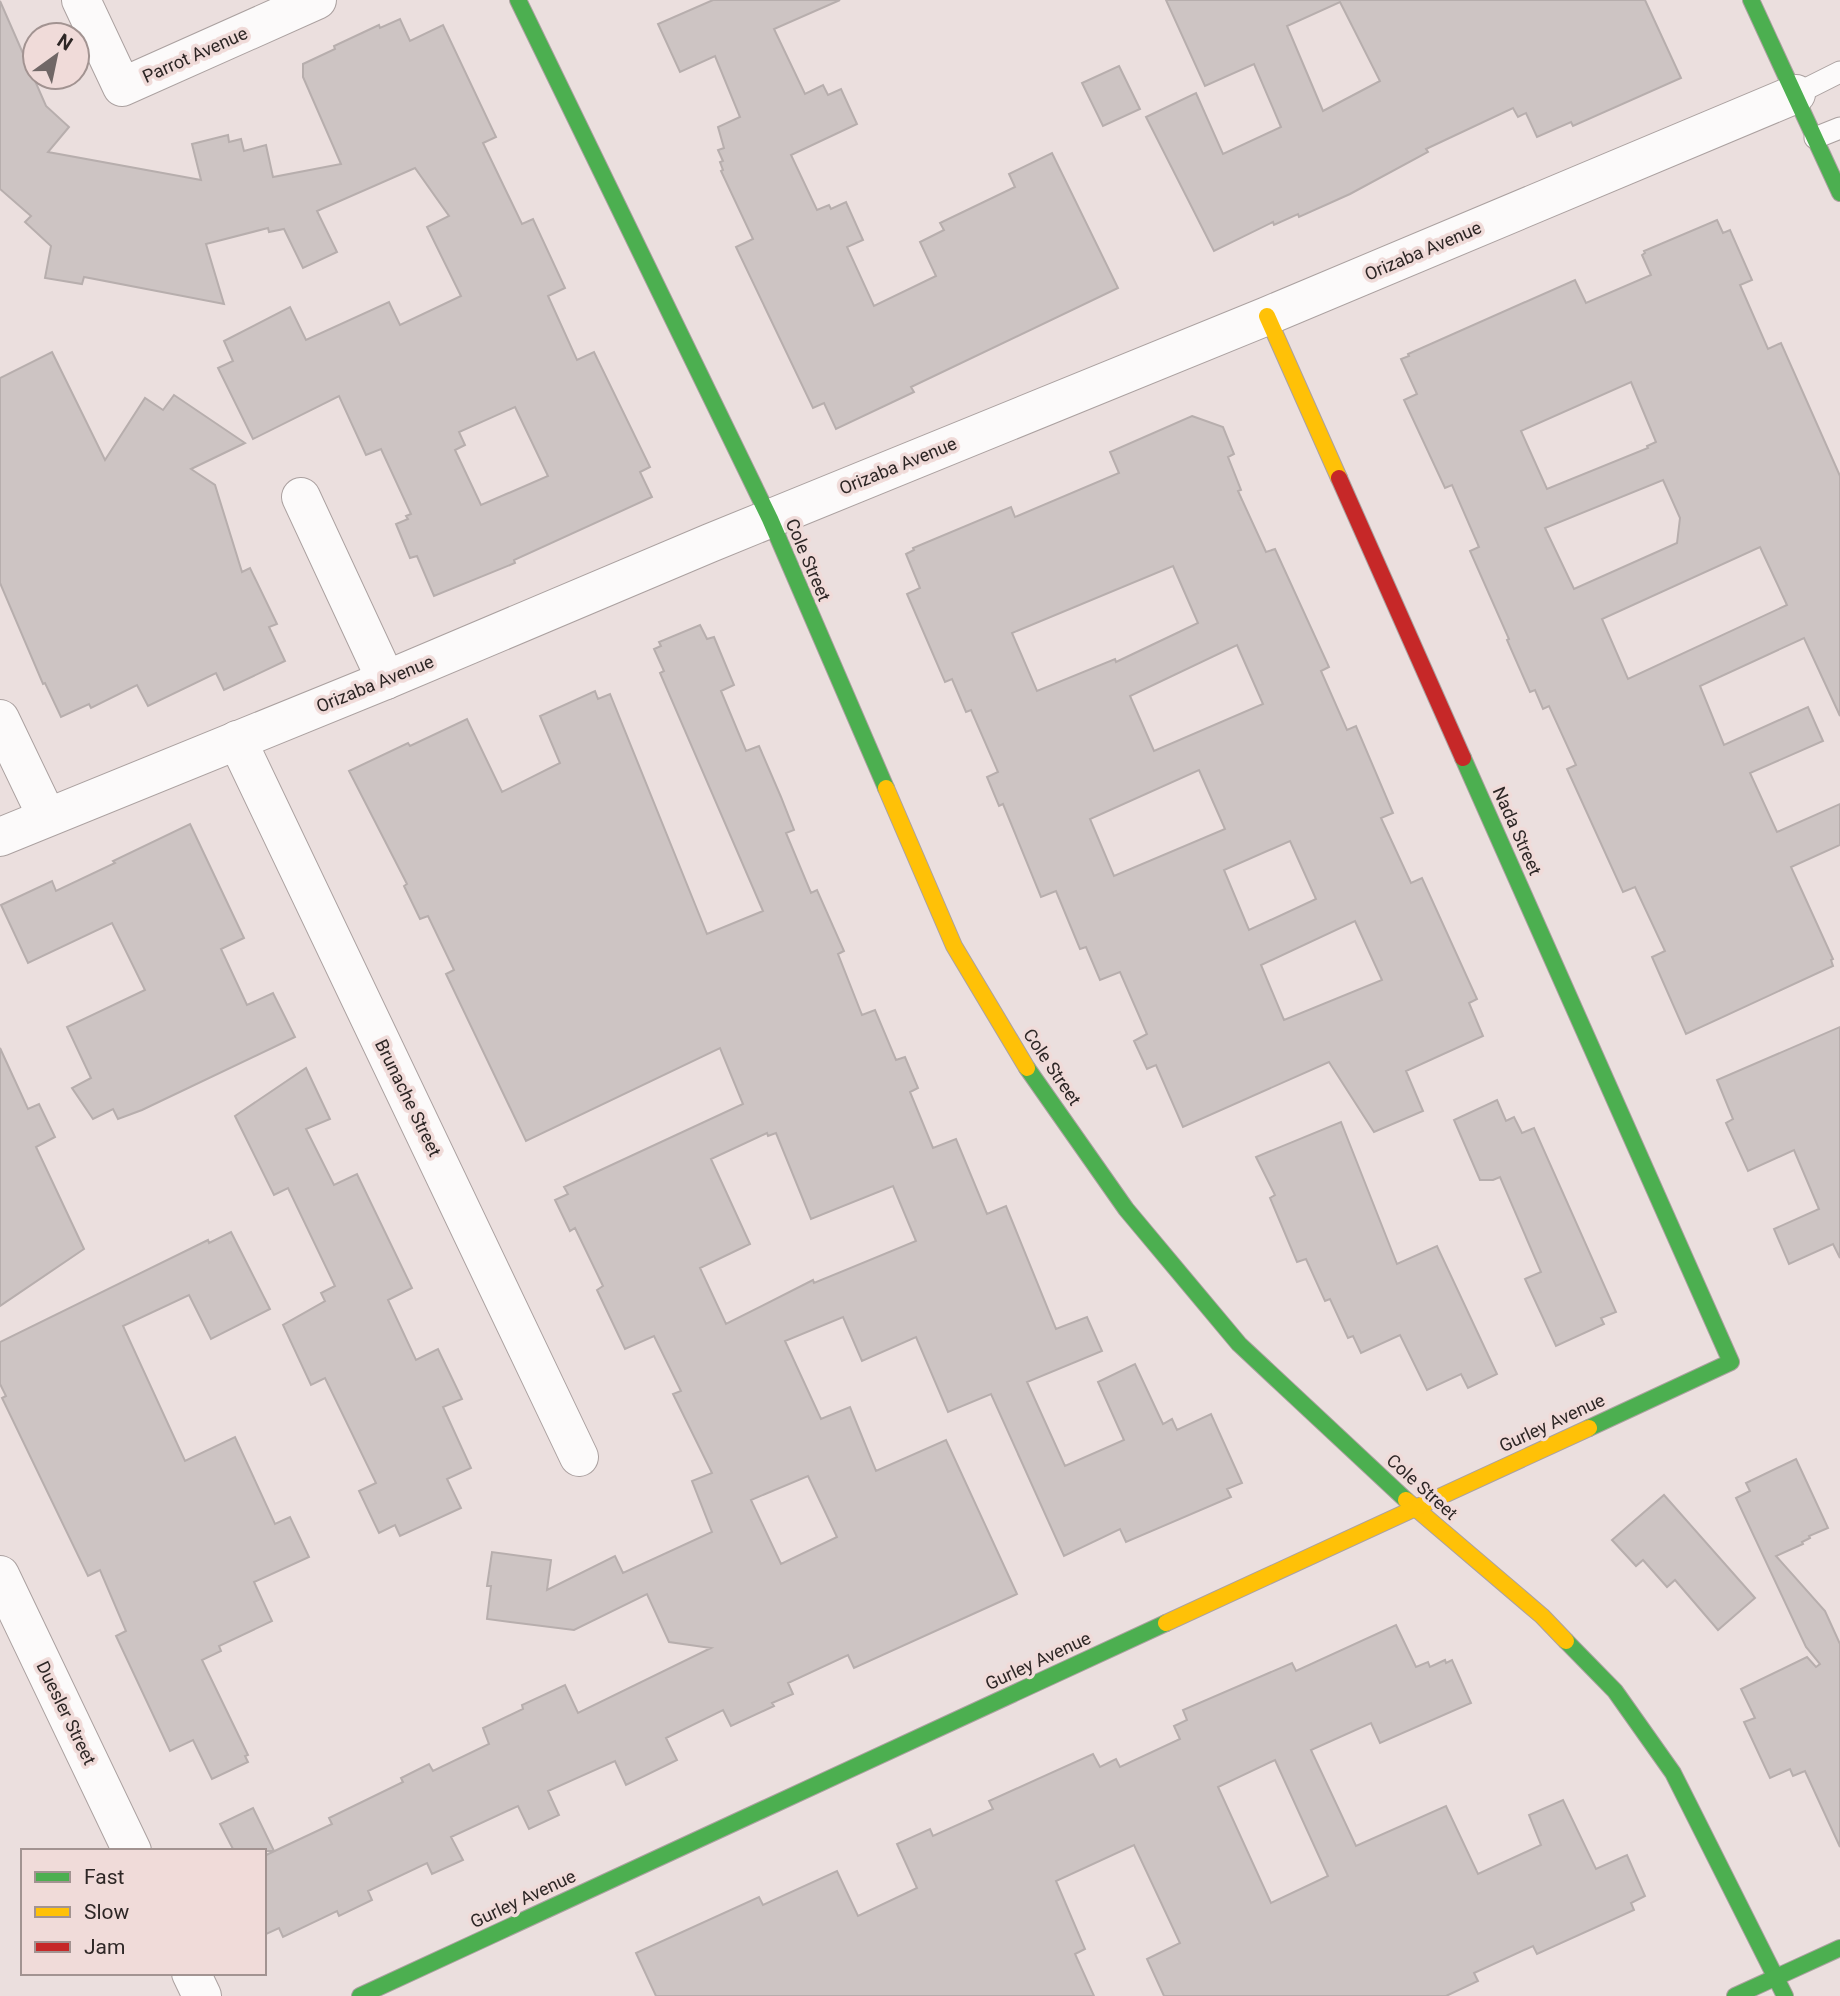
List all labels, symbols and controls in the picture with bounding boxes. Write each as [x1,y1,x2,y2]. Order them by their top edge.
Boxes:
north arrow [21,21,91,91]
street label: Parrot Avenue [139,22,250,87]
text: N [53,29,77,55]
street label: Orizaba Avenue [1361,216,1484,285]
street label: Orizaba Avenue [836,432,960,499]
street label: Cole Street [782,515,835,604]
street label: Orizaba Avenue [313,650,437,717]
street label: Nada Street [1489,783,1546,878]
street label: Cole Street [1019,1024,1086,1109]
street label: Brunache Street [371,1036,446,1160]
street label: Gurley Avenue [1496,1389,1608,1456]
street label: Cole Street [1383,1449,1462,1524]
street label: Gurley Avenue [982,1627,1094,1694]
street label: Duesler Street [32,1658,101,1768]
legend [21,1849,266,1975]
text: Fast [84,1865,125,1889]
street label: Gurley Avenue [467,1865,579,1932]
text: Slow [84,1900,130,1924]
text: Jam [84,1935,125,1959]

